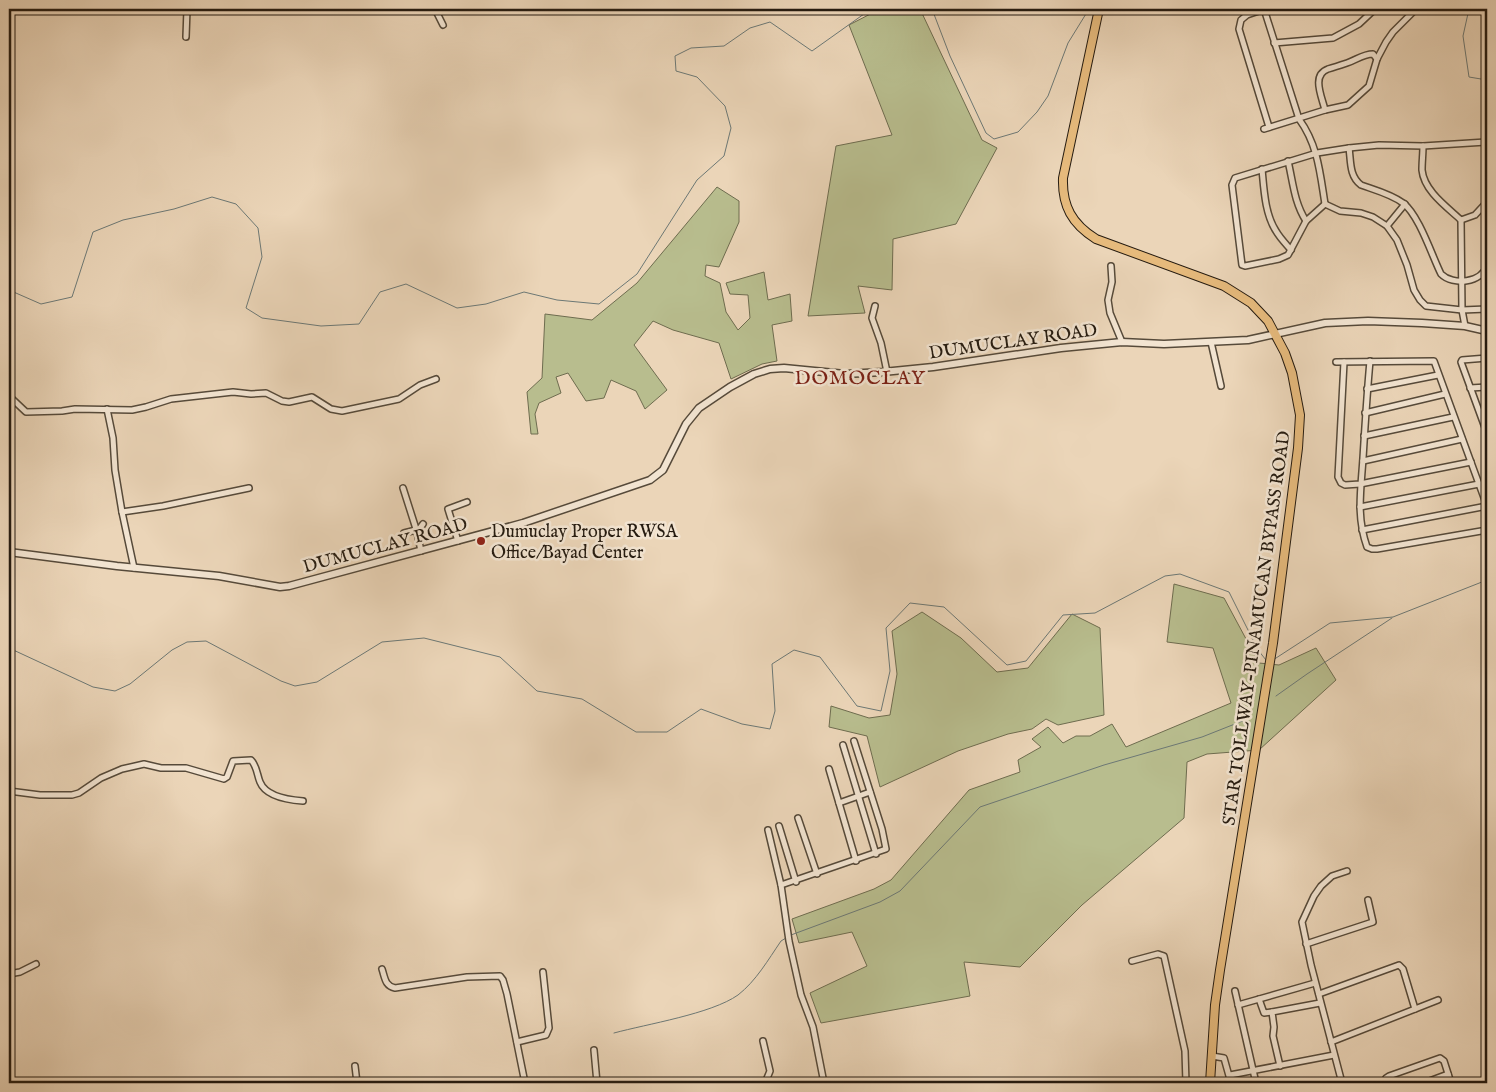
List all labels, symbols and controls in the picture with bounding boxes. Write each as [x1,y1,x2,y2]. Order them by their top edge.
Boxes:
street label: DUMUCLAY ROAD [928,319,1099,366]
district label: DOMOCLAY [795,366,926,391]
street label: STAR TOLLWAY-PINAMUCAN BYPASS ROAD [1218,429,1297,827]
street label: DUMUCLAY ROAD [300,513,470,580]
place label: Dumuclay Proper RWSA Office/Bayad Center [491,521,679,565]
marker: Dumuclay Proper RWSA Office/Bayad Center [475,535,487,547]

